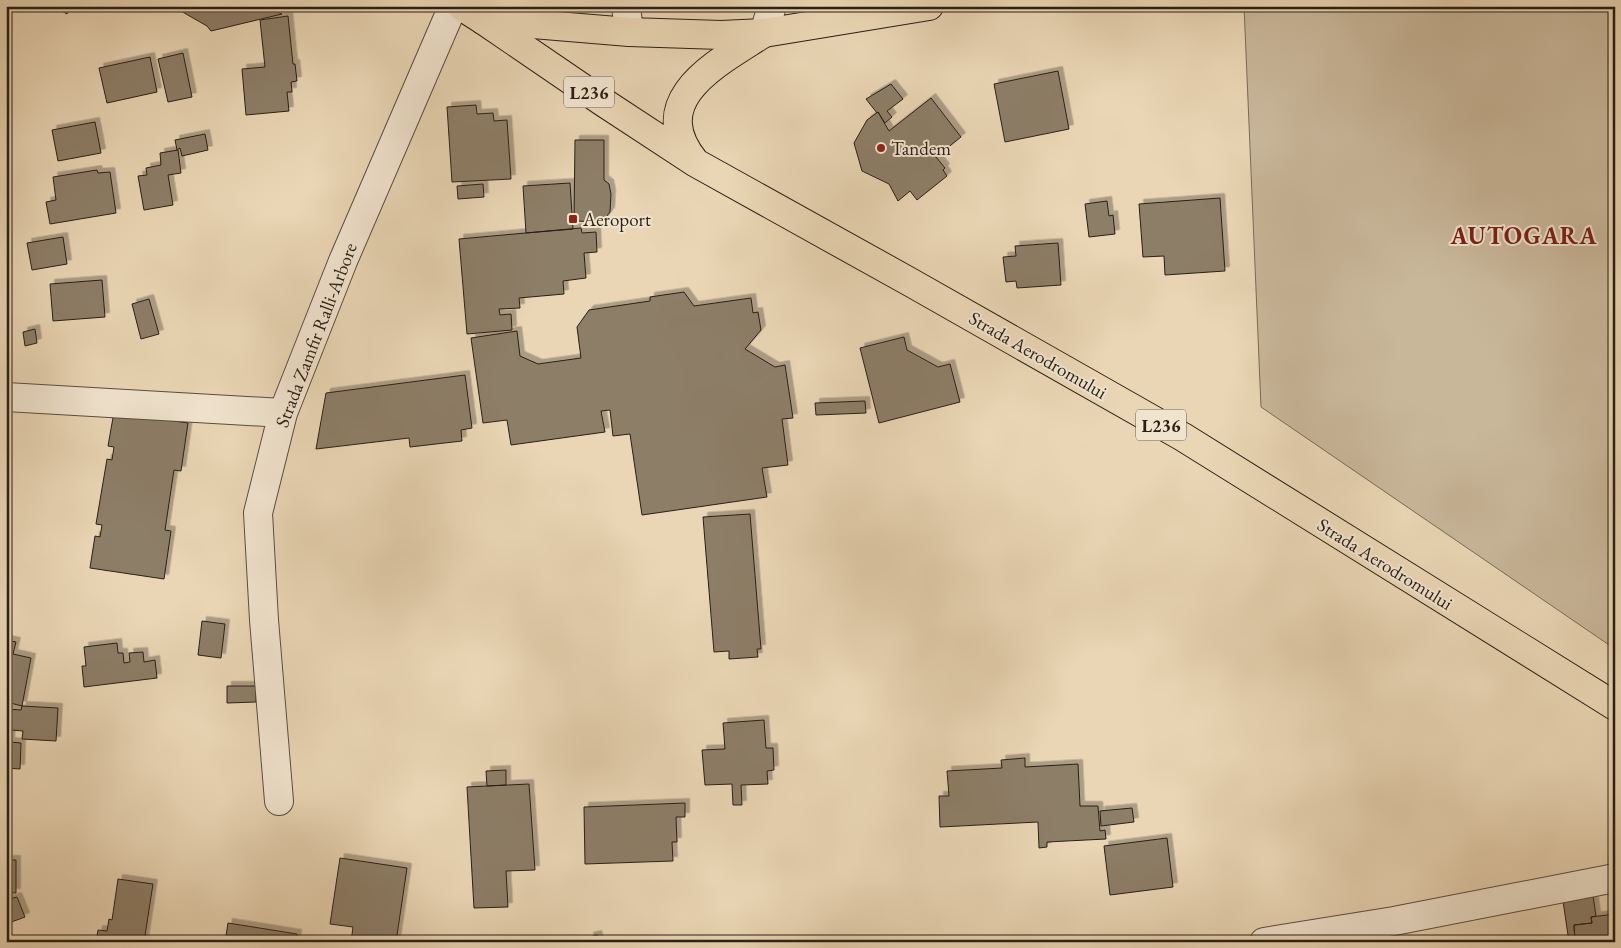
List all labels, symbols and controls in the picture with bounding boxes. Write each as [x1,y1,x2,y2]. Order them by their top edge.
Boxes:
road number: L236 [564,76,614,108]
place label: Tandem [891,136,951,161]
marker: Tandem [875,142,887,154]
place label: Aeroport [582,207,651,232]
marker: Aeroport [567,213,579,225]
district label: AUTOGARA [1449,220,1598,251]
street label: Strada Zamfir Ralli-Arbore [269,239,363,431]
street label: Strada Aerodromului [964,305,1112,405]
road number: L236 [1136,410,1186,440]
street label: Strada Aerodromului [1312,512,1458,616]

